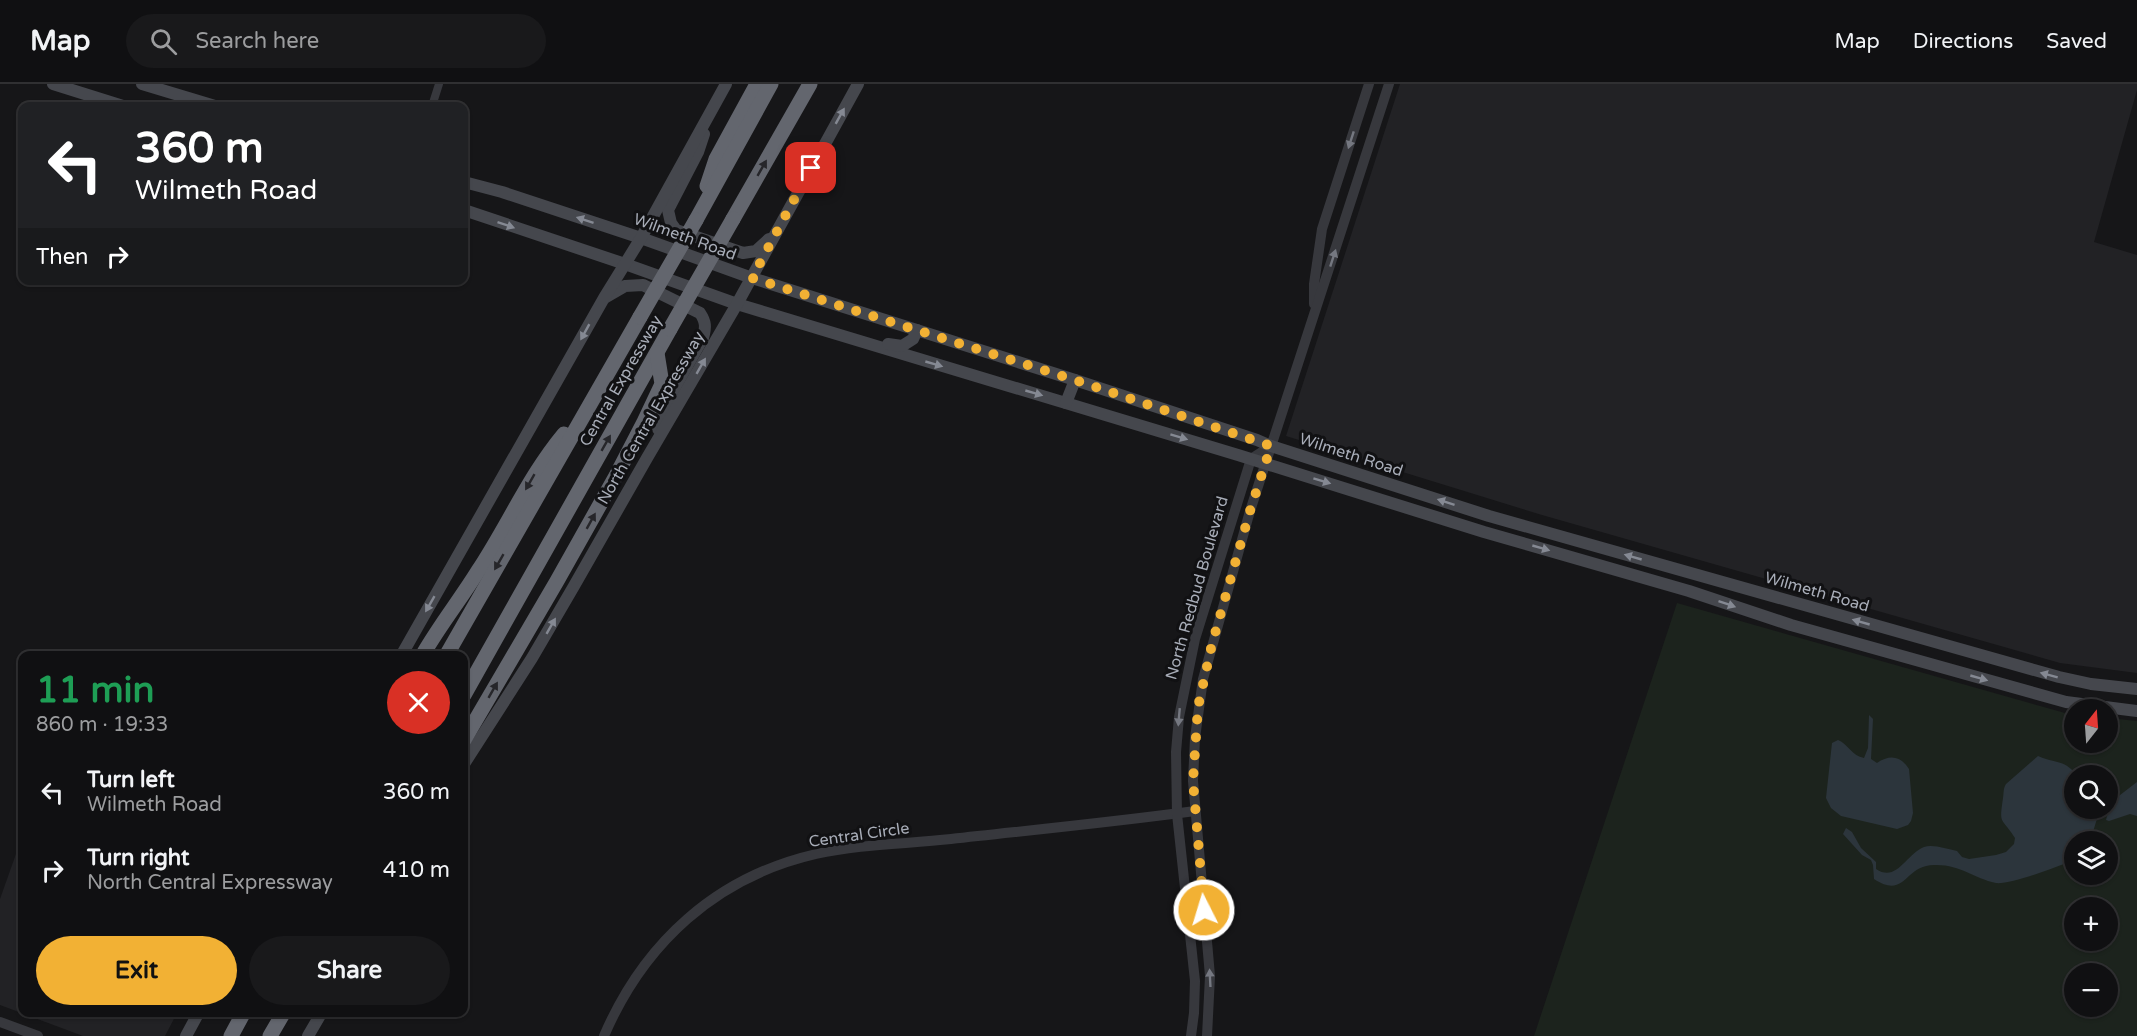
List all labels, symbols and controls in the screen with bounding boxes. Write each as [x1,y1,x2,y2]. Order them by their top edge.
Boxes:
search box [126,14,546,68]
text: Map [30,24,90,58]
icon: search [147,25,180,58]
text: Search here [195,28,319,54]
text: Map [1834,29,1880,54]
text: Directions [1913,29,2013,54]
text: Saved [2046,29,2107,54]
one-way arrow [835,107,845,124]
text: 360 m [135,123,264,174]
icon: left [36,126,114,204]
one-way arrow [1346,131,1355,149]
pin [785,142,836,193]
icon: arrive [794,151,827,184]
one-way arrow [757,159,767,176]
text: Wilmeth Road [135,174,317,207]
street label: Wilmeth Road [631,209,739,265]
one-way arrow [576,215,594,224]
one-way arrow [497,220,515,230]
icon: right [101,240,134,273]
text: Then [36,244,89,270]
one-way arrow [1328,249,1338,267]
street label: Central Expressway [575,312,667,450]
one-way arrow [580,324,590,341]
street label: North Central Expressway [593,328,709,508]
one-way arrow [695,358,706,374]
one-way arrow [925,360,943,369]
one-way arrow [1025,389,1043,398]
street label: Wilmeth Road [1297,429,1405,481]
one-way arrow [1170,433,1188,442]
one-way arrow [601,434,611,451]
one-way arrow [525,474,536,490]
one-way arrow [1313,477,1331,486]
street label: North Redbud Boulevard [1161,494,1233,682]
one-way arrow [1437,497,1455,506]
one-way arrow [585,513,596,529]
one-way arrow [1532,544,1550,553]
one-way arrow [1624,552,1642,561]
one-way arrow [494,554,504,571]
street label: Wilmeth Road [1762,568,1872,616]
one-way arrow [425,596,436,612]
one-way arrow [1718,599,1736,609]
one-way arrow [546,617,556,634]
one-way arrow [1852,617,1870,626]
text: 11 min [36,669,155,712]
one-way arrow [2040,669,2058,679]
button: close [387,671,450,734]
one-way arrow [1970,674,1988,683]
one-way arrow [488,681,498,698]
north arrow [2064,699,2118,753]
map controls [2064,699,2118,1017]
one-way arrow [1174,707,1184,726]
text: 860 m · 19:33 [36,713,168,737]
button: search [2064,765,2118,819]
text: Turn left [87,767,175,793]
icon: left [36,776,69,809]
text: 360 m [383,779,450,805]
text: Wilmeth Road [87,793,222,817]
street label: Central Circle [807,818,911,852]
button: layers [2064,831,2118,885]
text: Turn right [87,845,189,871]
icon: right [36,854,69,887]
text: 410 m [383,857,450,883]
text: North Central Expressway [87,871,333,895]
position arrow [1172,878,1236,942]
button: + [2064,897,2118,951]
button: Exit [36,936,237,1005]
button: Share [249,936,450,1005]
button: − [2064,963,2118,1017]
one-way arrow [1205,968,1214,987]

